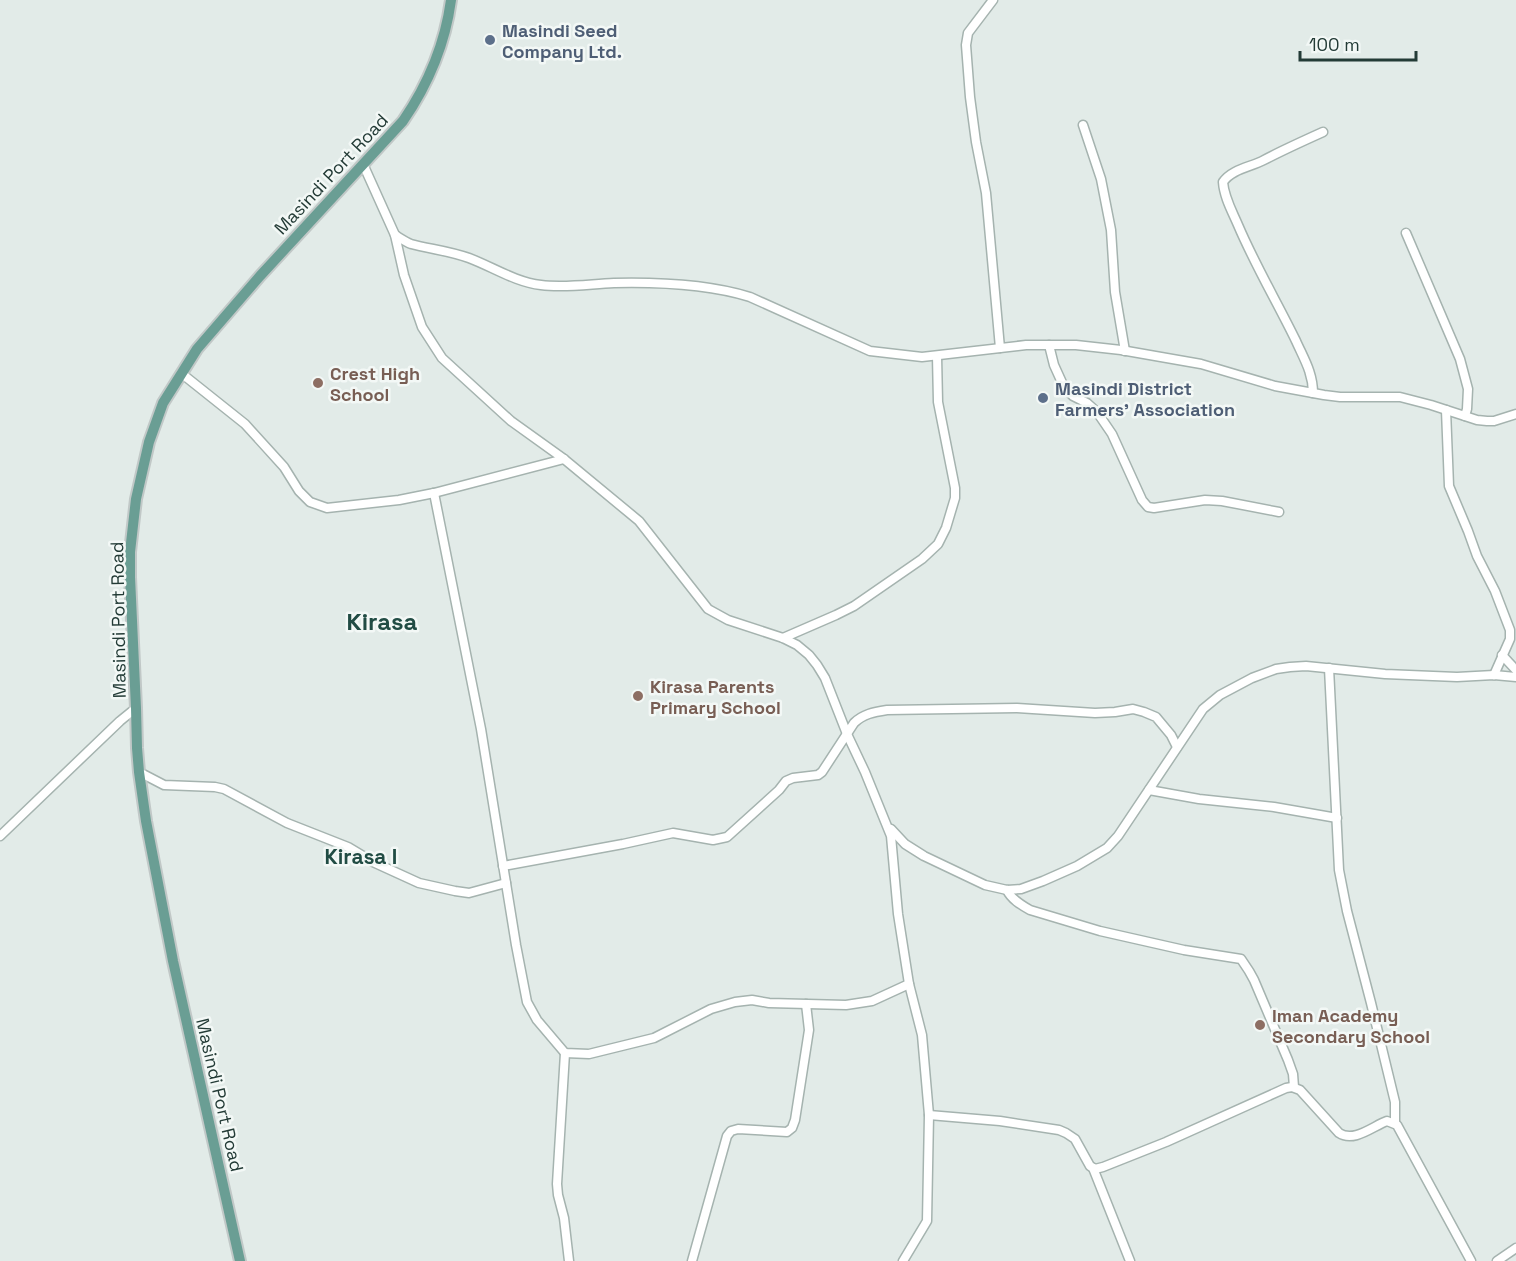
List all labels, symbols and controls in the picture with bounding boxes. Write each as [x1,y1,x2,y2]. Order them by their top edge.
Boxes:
place label: Masindi Seed Company Ltd. [502,19,622,63]
scale bar [1300,24,1416,62]
marker: Masindi Seed Company Ltd. [483,33,497,47]
text: 100 m [1309,33,1360,56]
street label: Masindi Port Road [269,109,393,239]
place label: Crest High School [330,362,420,406]
marker: Crest High School [311,376,325,390]
place label: Masindi District Farmers' Association [1055,377,1235,421]
marker: Masindi District Farmers' Association [1036,391,1050,405]
street label: Masindi Port Road [105,541,131,699]
district label: Kirasa [347,606,417,637]
place label: Kirasa Parents Primary School [650,675,781,719]
marker: Kirasa Parents Primary School [631,689,645,703]
district label: Kirasa I [325,843,397,870]
place label: Iman Academy Secondary School [1272,1004,1430,1048]
street label: Masindi Port Road [191,1016,249,1174]
marker: Iman Academy Secondary School [1253,1018,1267,1032]

